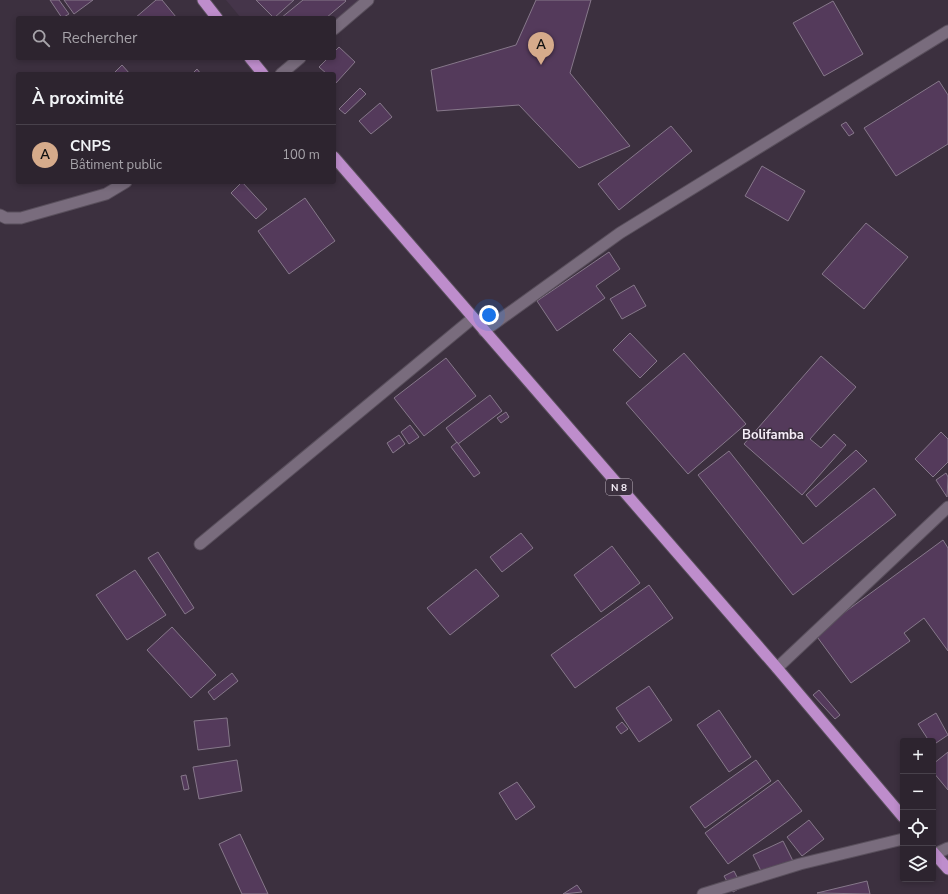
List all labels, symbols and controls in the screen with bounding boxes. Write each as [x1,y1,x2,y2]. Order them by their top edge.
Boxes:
search box [16,16,336,60]
icon: search [30,27,52,49]
text: Rechercher [62,28,137,48]
pin: A [528,32,554,65]
text: À proximité [32,87,124,110]
text: CNPS [70,136,111,156]
text: A [40,146,50,164]
text: 100 m [282,146,320,164]
text: Bâtiment public [70,156,162,174]
your location [479,305,499,325]
district label: Bolifamba [742,426,804,444]
road number: N 8 [606,479,632,495]
map controls [900,738,936,882]
button: + [900,738,936,774]
button: − [900,774,936,810]
button: locate [900,810,936,846]
button: layers [900,846,936,882]

